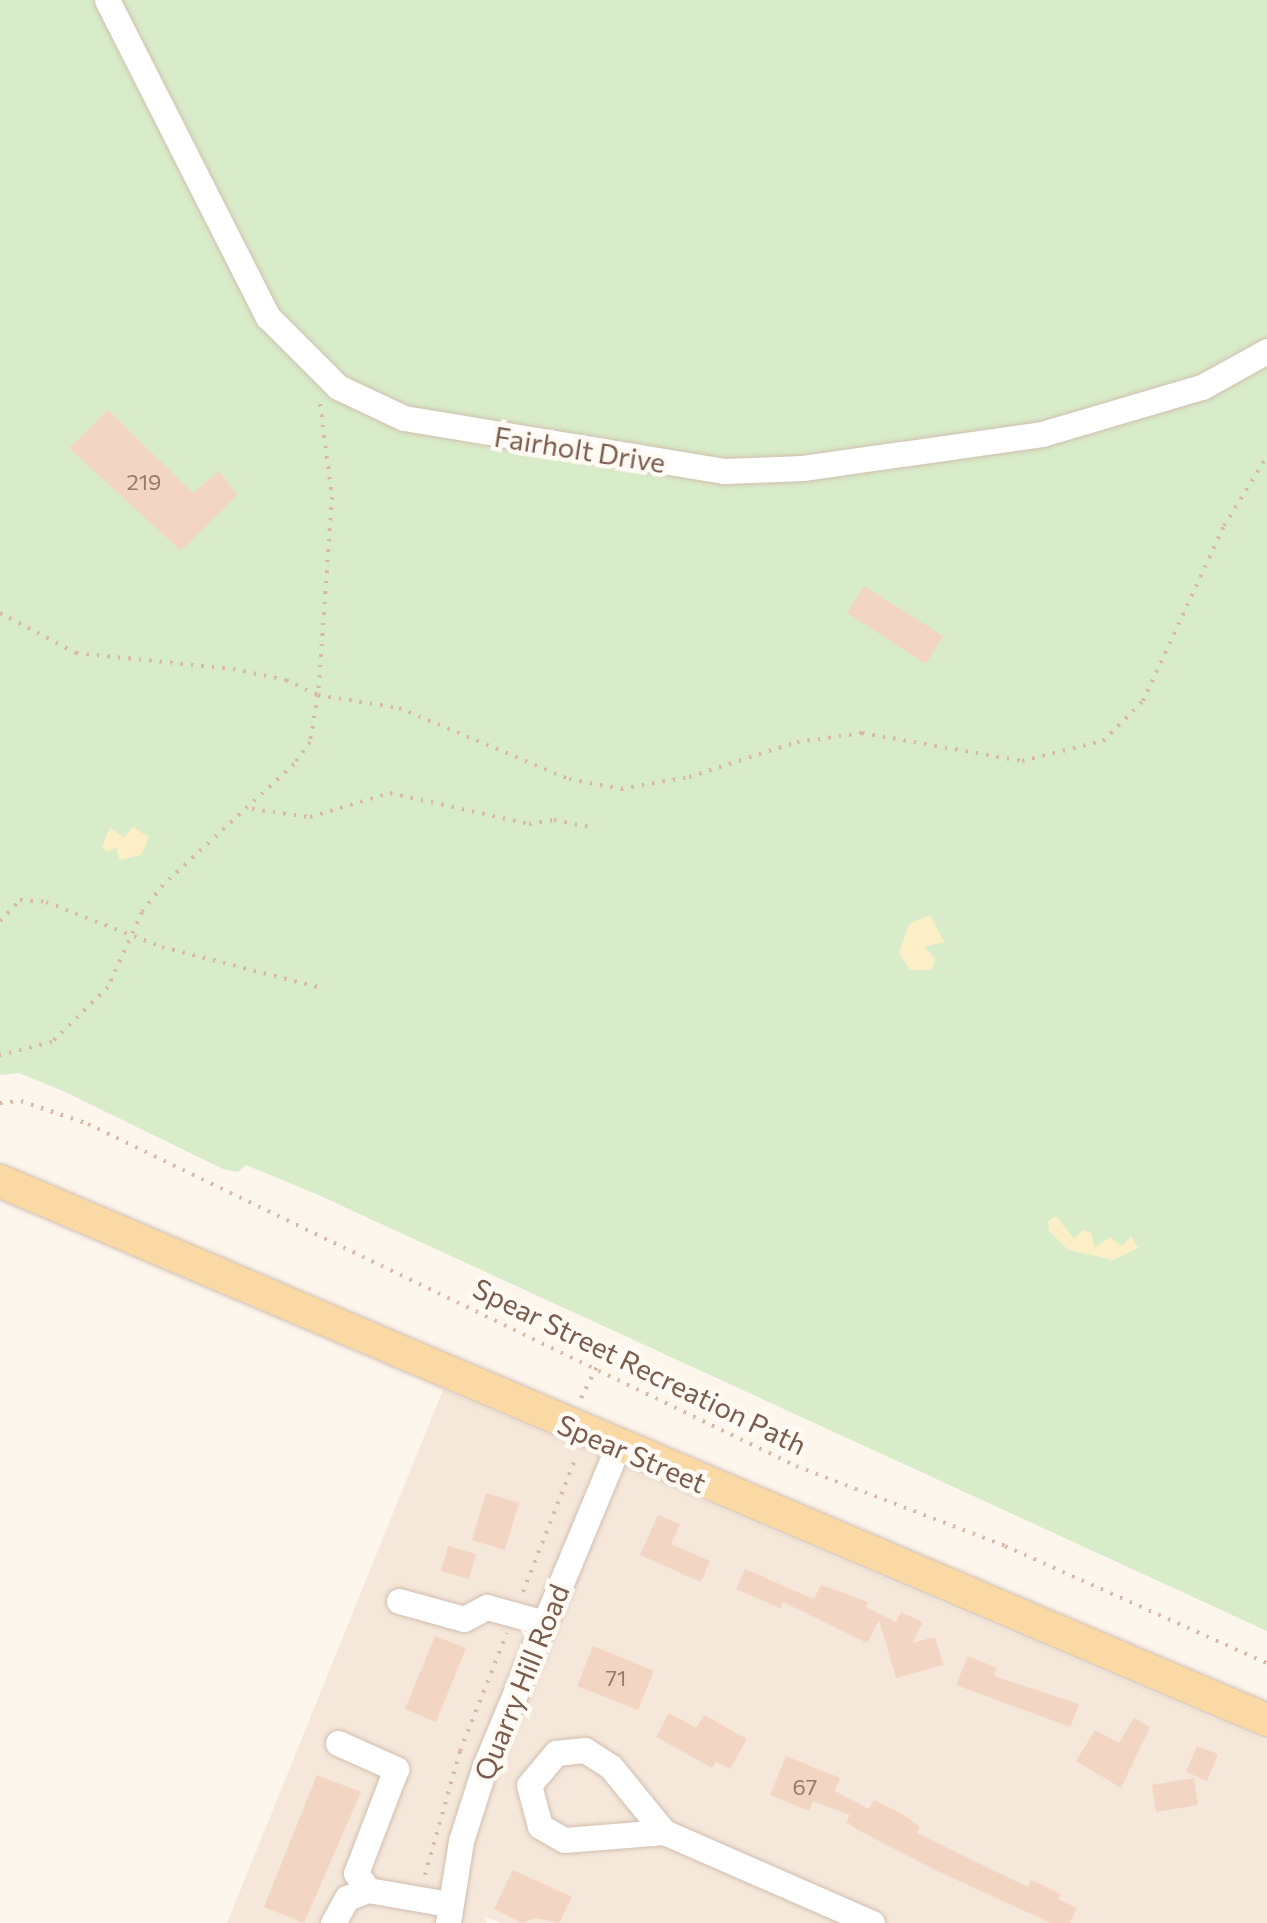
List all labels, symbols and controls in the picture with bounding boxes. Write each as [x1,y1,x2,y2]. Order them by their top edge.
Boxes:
street label: Fairholt Drive [492,419,668,479]
house number: 219 [127,469,161,495]
street label: Spear Street Recreation Path [468,1271,812,1461]
street label: Spear Street [553,1407,711,1499]
street label: Quarry Hill Road [466,1579,576,1785]
house number: 71 [605,1665,627,1691]
house number: 67 [793,1774,817,1800]

